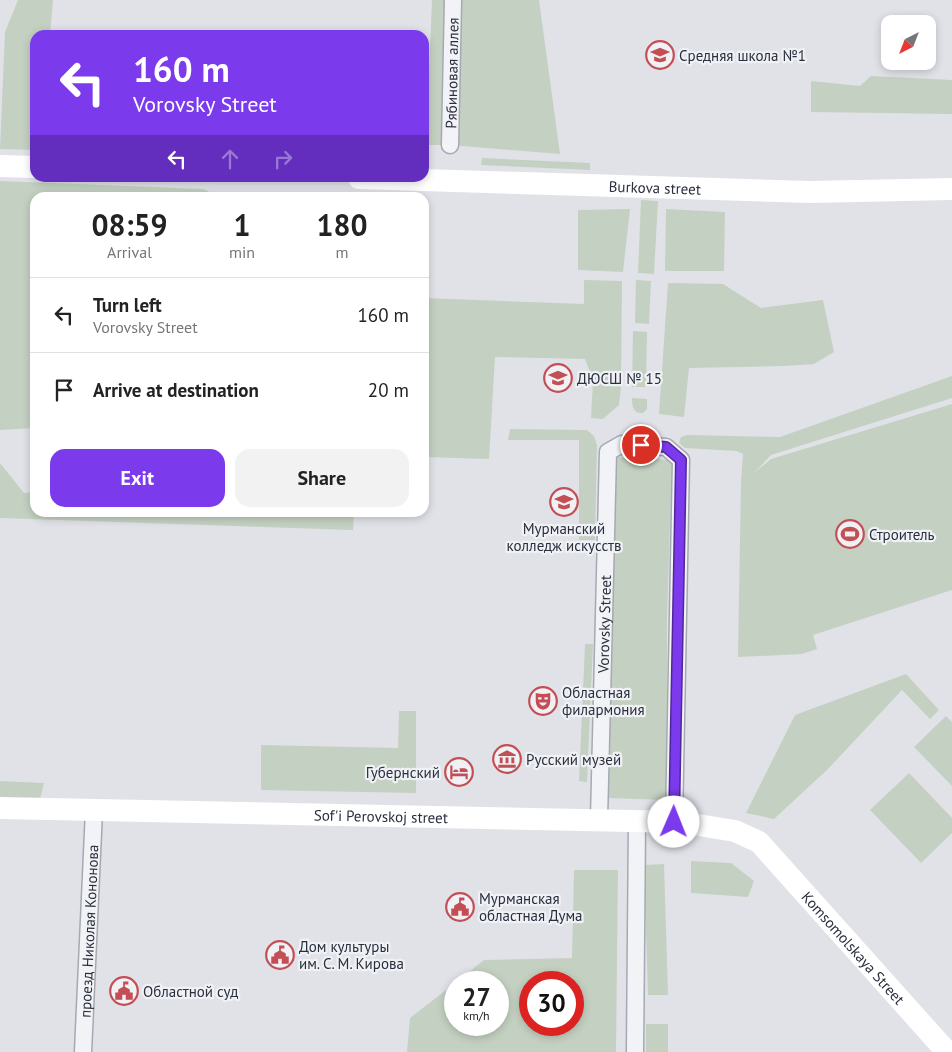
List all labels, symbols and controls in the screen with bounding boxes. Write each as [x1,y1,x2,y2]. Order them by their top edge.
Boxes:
north arrow [881,15,936,70]
map controls [881,15,936,70]
street label: Рябиновая аллея [441,17,462,129]
school or university icon: Средняя школа №1 [645,40,675,70]
text: 160 m [133,46,230,92]
place label: Средняя школа №1 [679,46,806,65]
icon: left [50,50,115,115]
text: Vorovsky Street [133,90,277,118]
icon: left [163,145,191,173]
icon: ahead [216,145,244,173]
icon: right [269,145,297,173]
street label: Burkova street [608,176,701,198]
text: 08:59 [91,205,168,244]
text: 1 [234,205,251,244]
text: 180 [316,205,368,244]
text: Arrival [107,242,152,262]
text: min [229,242,255,262]
text: m [336,242,349,262]
text: Turn left [93,293,162,317]
icon: left [50,301,78,329]
text: 160 m [357,303,409,327]
text: Vorovsky Street [93,317,198,337]
school or university icon: ДЮСШ № 15 [543,363,573,393]
place label: ДЮСШ № 15 [577,369,662,388]
icon: arrive [50,376,78,404]
text: Arrive at destination [93,378,259,402]
text: 20 m [368,378,409,402]
pin [620,424,662,466]
icon: arrive [627,431,655,459]
button: Exit [50,449,225,507]
button: Share [235,449,409,507]
school or university icon: Мурманский колледж искусств [549,487,579,517]
place label: Мурманский колледж искусств [507,519,621,555]
sports icon: Строитель [835,519,865,549]
place label: Строитель [869,525,935,544]
street label: Vorovsky Street [593,575,614,674]
place label: Областная филармония [562,683,645,719]
theatre icon: Областная филармония [528,686,558,716]
museum icon: Русский музей [492,744,522,774]
place label: Русский музей [526,750,621,769]
hotel icon: Губернский [444,757,474,787]
place label: Губернский [366,763,440,782]
position arrow [647,795,699,847]
street label: Sof'i Perovskoj street [314,805,448,827]
street label: проезд Николая Кононова [75,844,102,1018]
street label: Komsomolskaya Street [798,887,909,1008]
place label: Мурманская областная Дума [479,889,583,925]
public building icon: Мурманская областная Дума [445,892,475,922]
place label: Дом культуры им. С. М. Кирова [299,937,404,973]
public building icon: Дом культуры им. С. М. Кирова [265,940,295,970]
speed limit sign: 30 [519,971,584,1036]
public building icon: Областной суд [109,976,139,1006]
text: 27 [462,981,491,1013]
place label: Областной суд [143,982,238,1001]
text: km/h [463,1008,490,1023]

